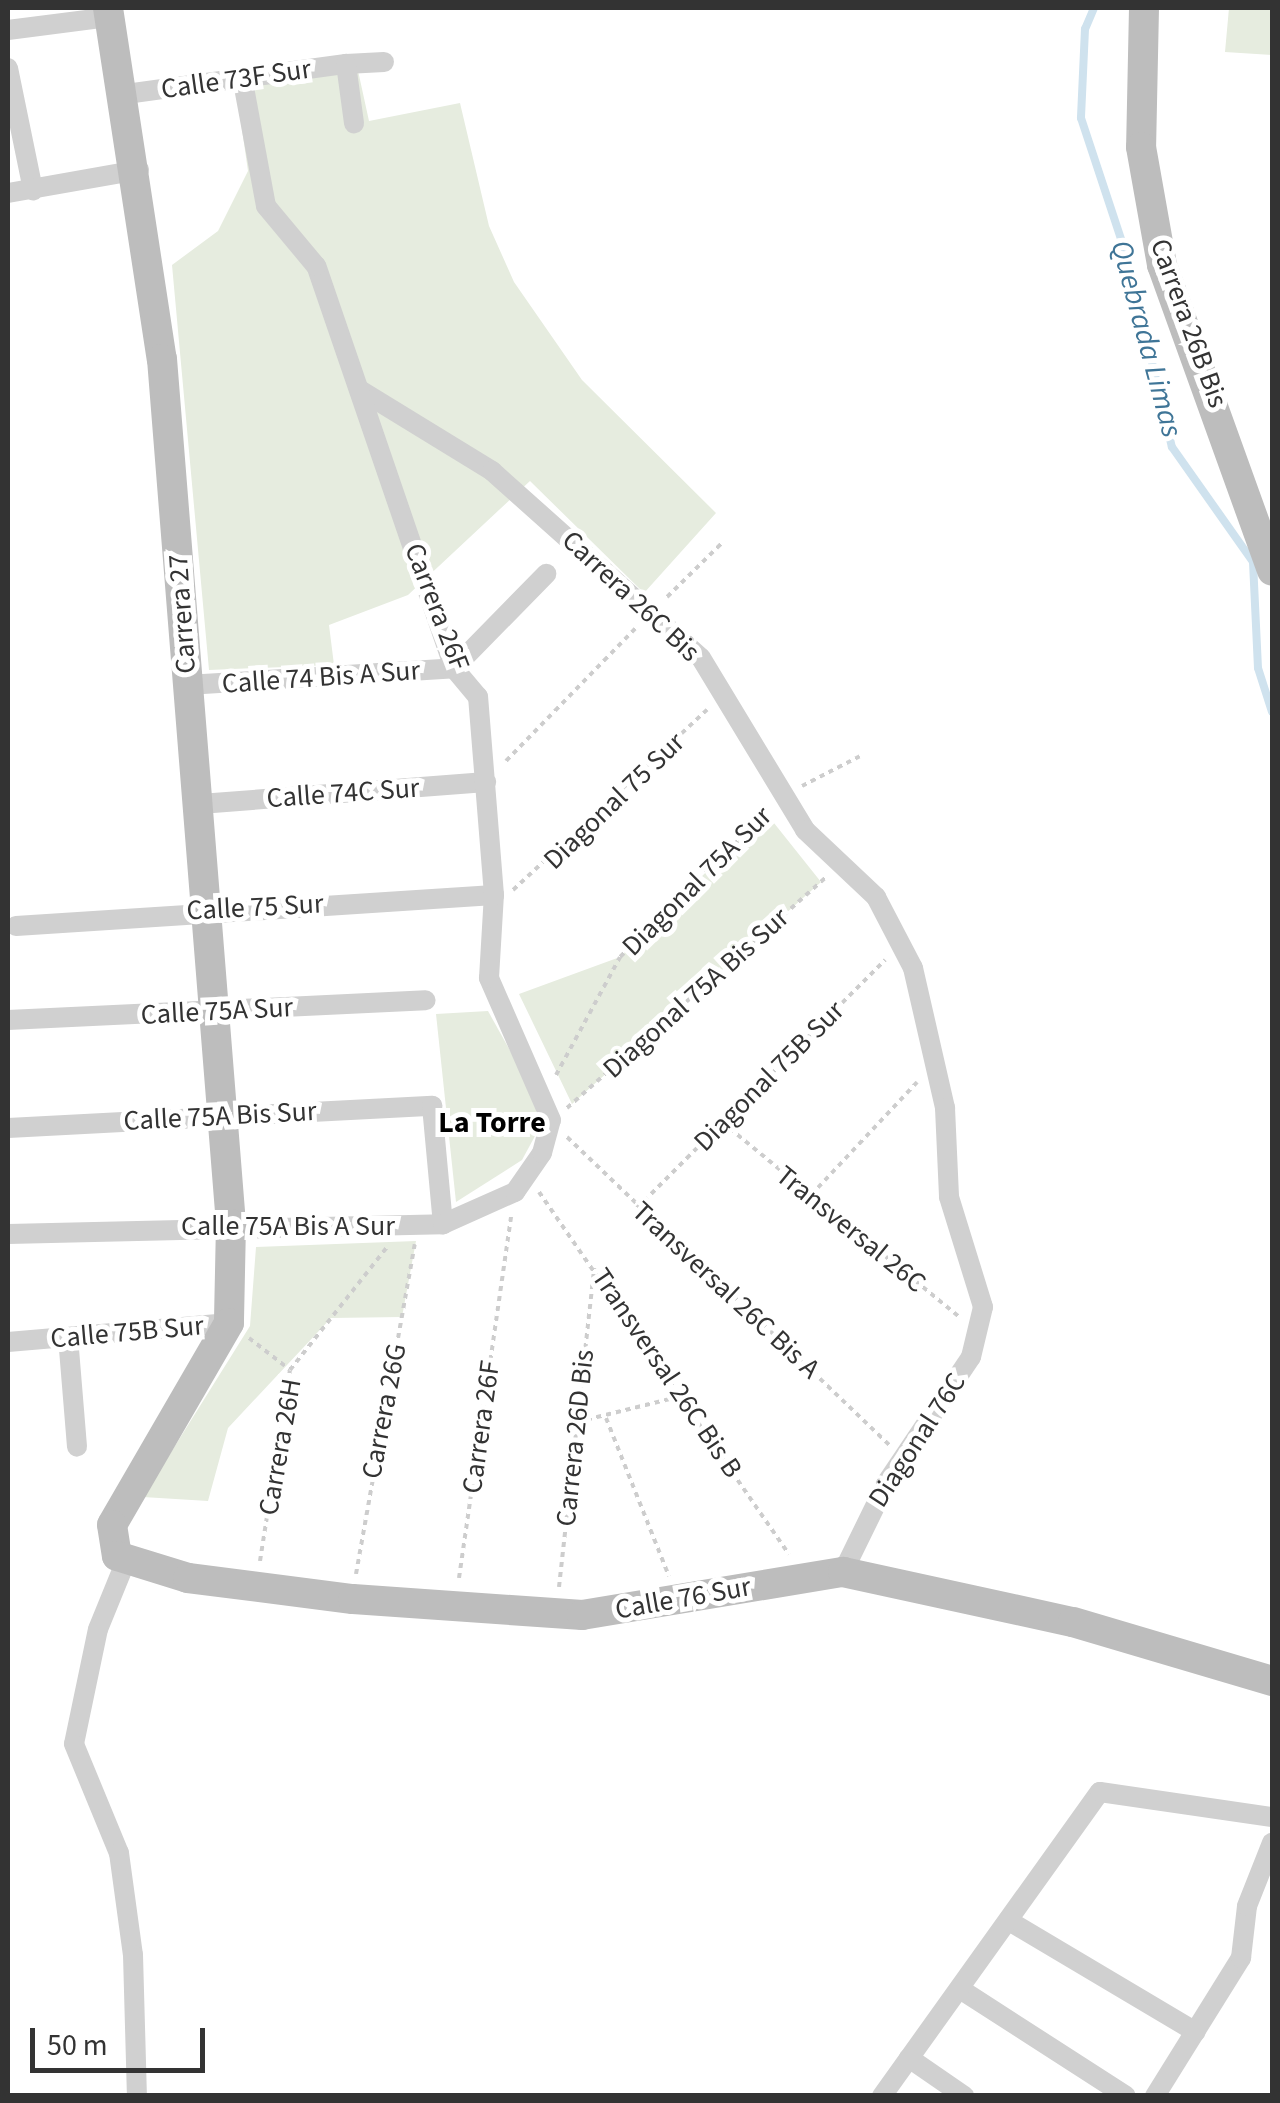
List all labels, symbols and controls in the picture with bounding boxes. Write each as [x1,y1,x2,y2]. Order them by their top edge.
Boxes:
street label: Calle 73F Sur [159,52,313,106]
street label: Carrera 26B Bis [1143,234,1235,412]
water label: Quebrada Limas [1102,237,1190,441]
street label: Carrera 26C Bis [555,524,707,668]
street label: Carrera 26F [397,539,477,675]
street label: Carrera 27 [161,553,203,675]
street label: Calle 74 Bis A Sur [221,653,421,701]
street label: Diagonal 75 Sur [537,725,691,877]
street label: Calle 74C Sur [265,771,421,815]
street label: Diagonal 75A Sur [615,799,779,963]
street label: Calle 75 Sur [186,887,324,927]
street label: Diagonal 75A Bis Sur [596,901,796,1085]
street label: Calle 75A Sur [140,990,294,1032]
street label: Diagonal 75B Sur [687,994,851,1158]
street label: Calle 75A Bis Sur [123,1094,317,1138]
district label: La Torre [438,1105,546,1141]
street label: Transversal 26C [769,1158,933,1300]
street label: Transversal 26C Bis A [625,1194,827,1386]
street label: Calle 75A Bis A Sur [181,1209,395,1243]
street label: Transversal 26C Bis B [584,1262,750,1484]
street label: Calle 75B Sur [49,1309,205,1355]
street label: Carrera 26G [354,1341,414,1481]
street label: Carrera 26D Bis [549,1348,601,1528]
street label: Carrera 26F [455,1359,507,1495]
street label: Diagonal 76C [861,1367,973,1513]
street label: Carrera 26H [251,1376,309,1518]
street label: Calle 76 Sur [613,1570,753,1626]
scale bar [35,2008,210,2070]
text: 50 m [47,2024,108,2067]

